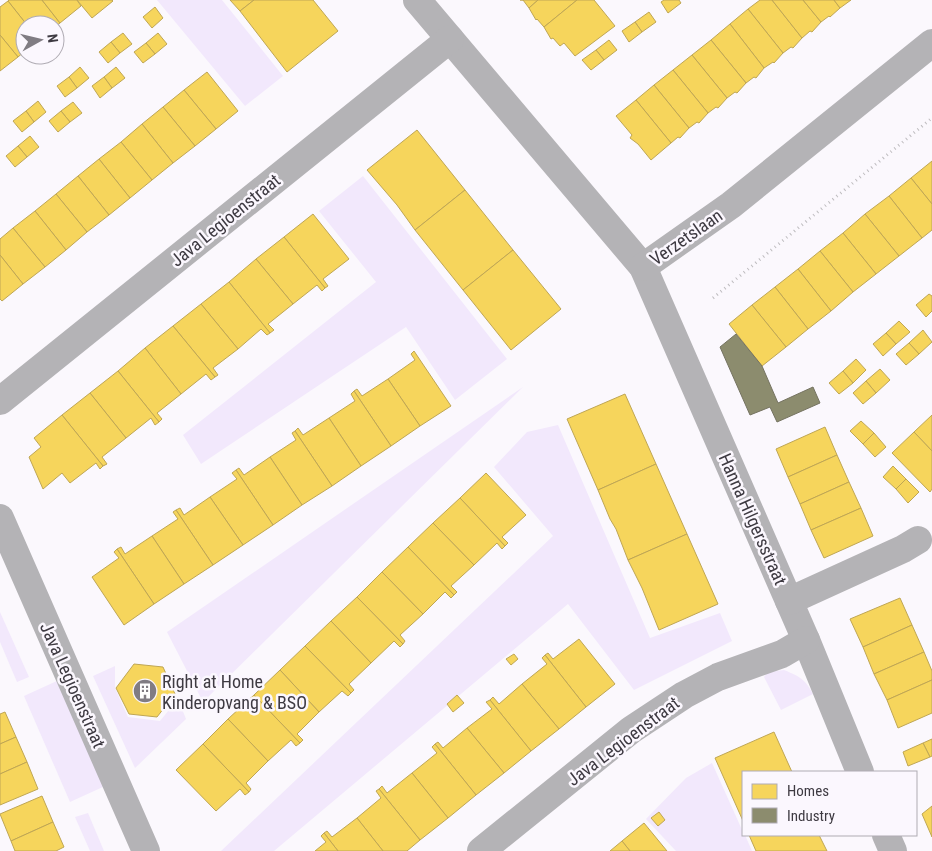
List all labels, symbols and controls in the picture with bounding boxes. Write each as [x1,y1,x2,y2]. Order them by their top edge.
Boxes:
north arrow [15,15,65,65]
text: N [44,33,61,44]
street label: Java Legioenstraat [166,169,284,271]
street label: Verzetslaan [646,204,726,270]
street label: Hanna Hilgersstraat [715,450,791,588]
street label: Java Legioenstraat [36,619,110,751]
place label: Right at Home Kinderopvang & BSO [162,671,307,713]
building icon: Right at Home Kinderopvang & BSO [132,678,158,704]
street label: Java Legioenstraat [563,692,683,790]
legend [742,771,917,836]
text: Homes [787,782,829,800]
text: Industry [787,807,835,825]

